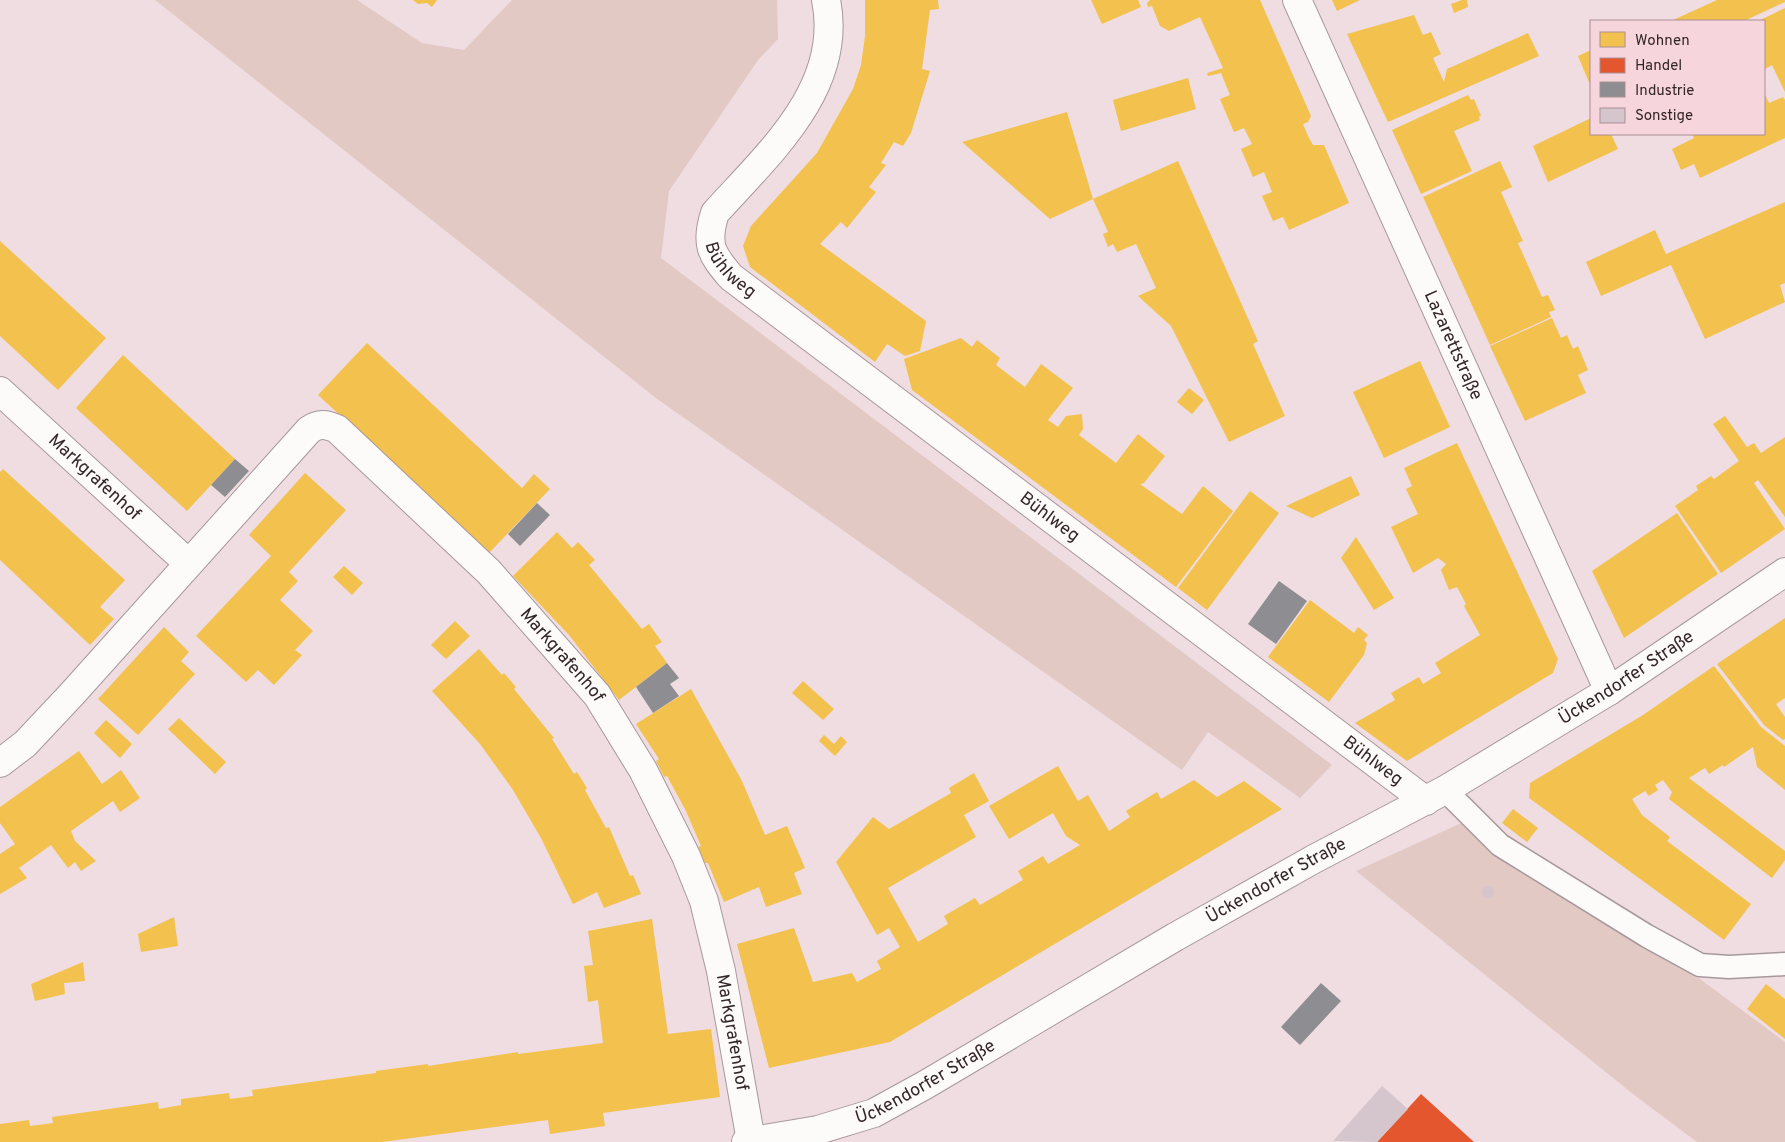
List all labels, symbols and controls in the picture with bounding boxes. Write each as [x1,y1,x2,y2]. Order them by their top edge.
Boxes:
legend [1590,20,1765,135]
text: Wohnen [1635,32,1690,51]
text: Handel [1635,57,1682,76]
text: Industrie [1635,82,1694,101]
text: Sonstige [1635,107,1693,126]
street label: Bühlweg [699,239,761,303]
street label: Lazarettstraße [1418,287,1488,404]
street label: Markgrafenhof [43,429,146,526]
street label: Bühlweg [1015,487,1084,547]
street label: Markgrafenhof [515,603,610,706]
street label: Ückendorfer Straße [1553,625,1699,730]
street label: Bühlweg [1338,731,1408,791]
street label: Ückendorfer Straße [1201,833,1350,929]
street label: Markgrafenhof [710,973,753,1093]
street label: Ückendorfer Straße [852,1034,1000,1130]

